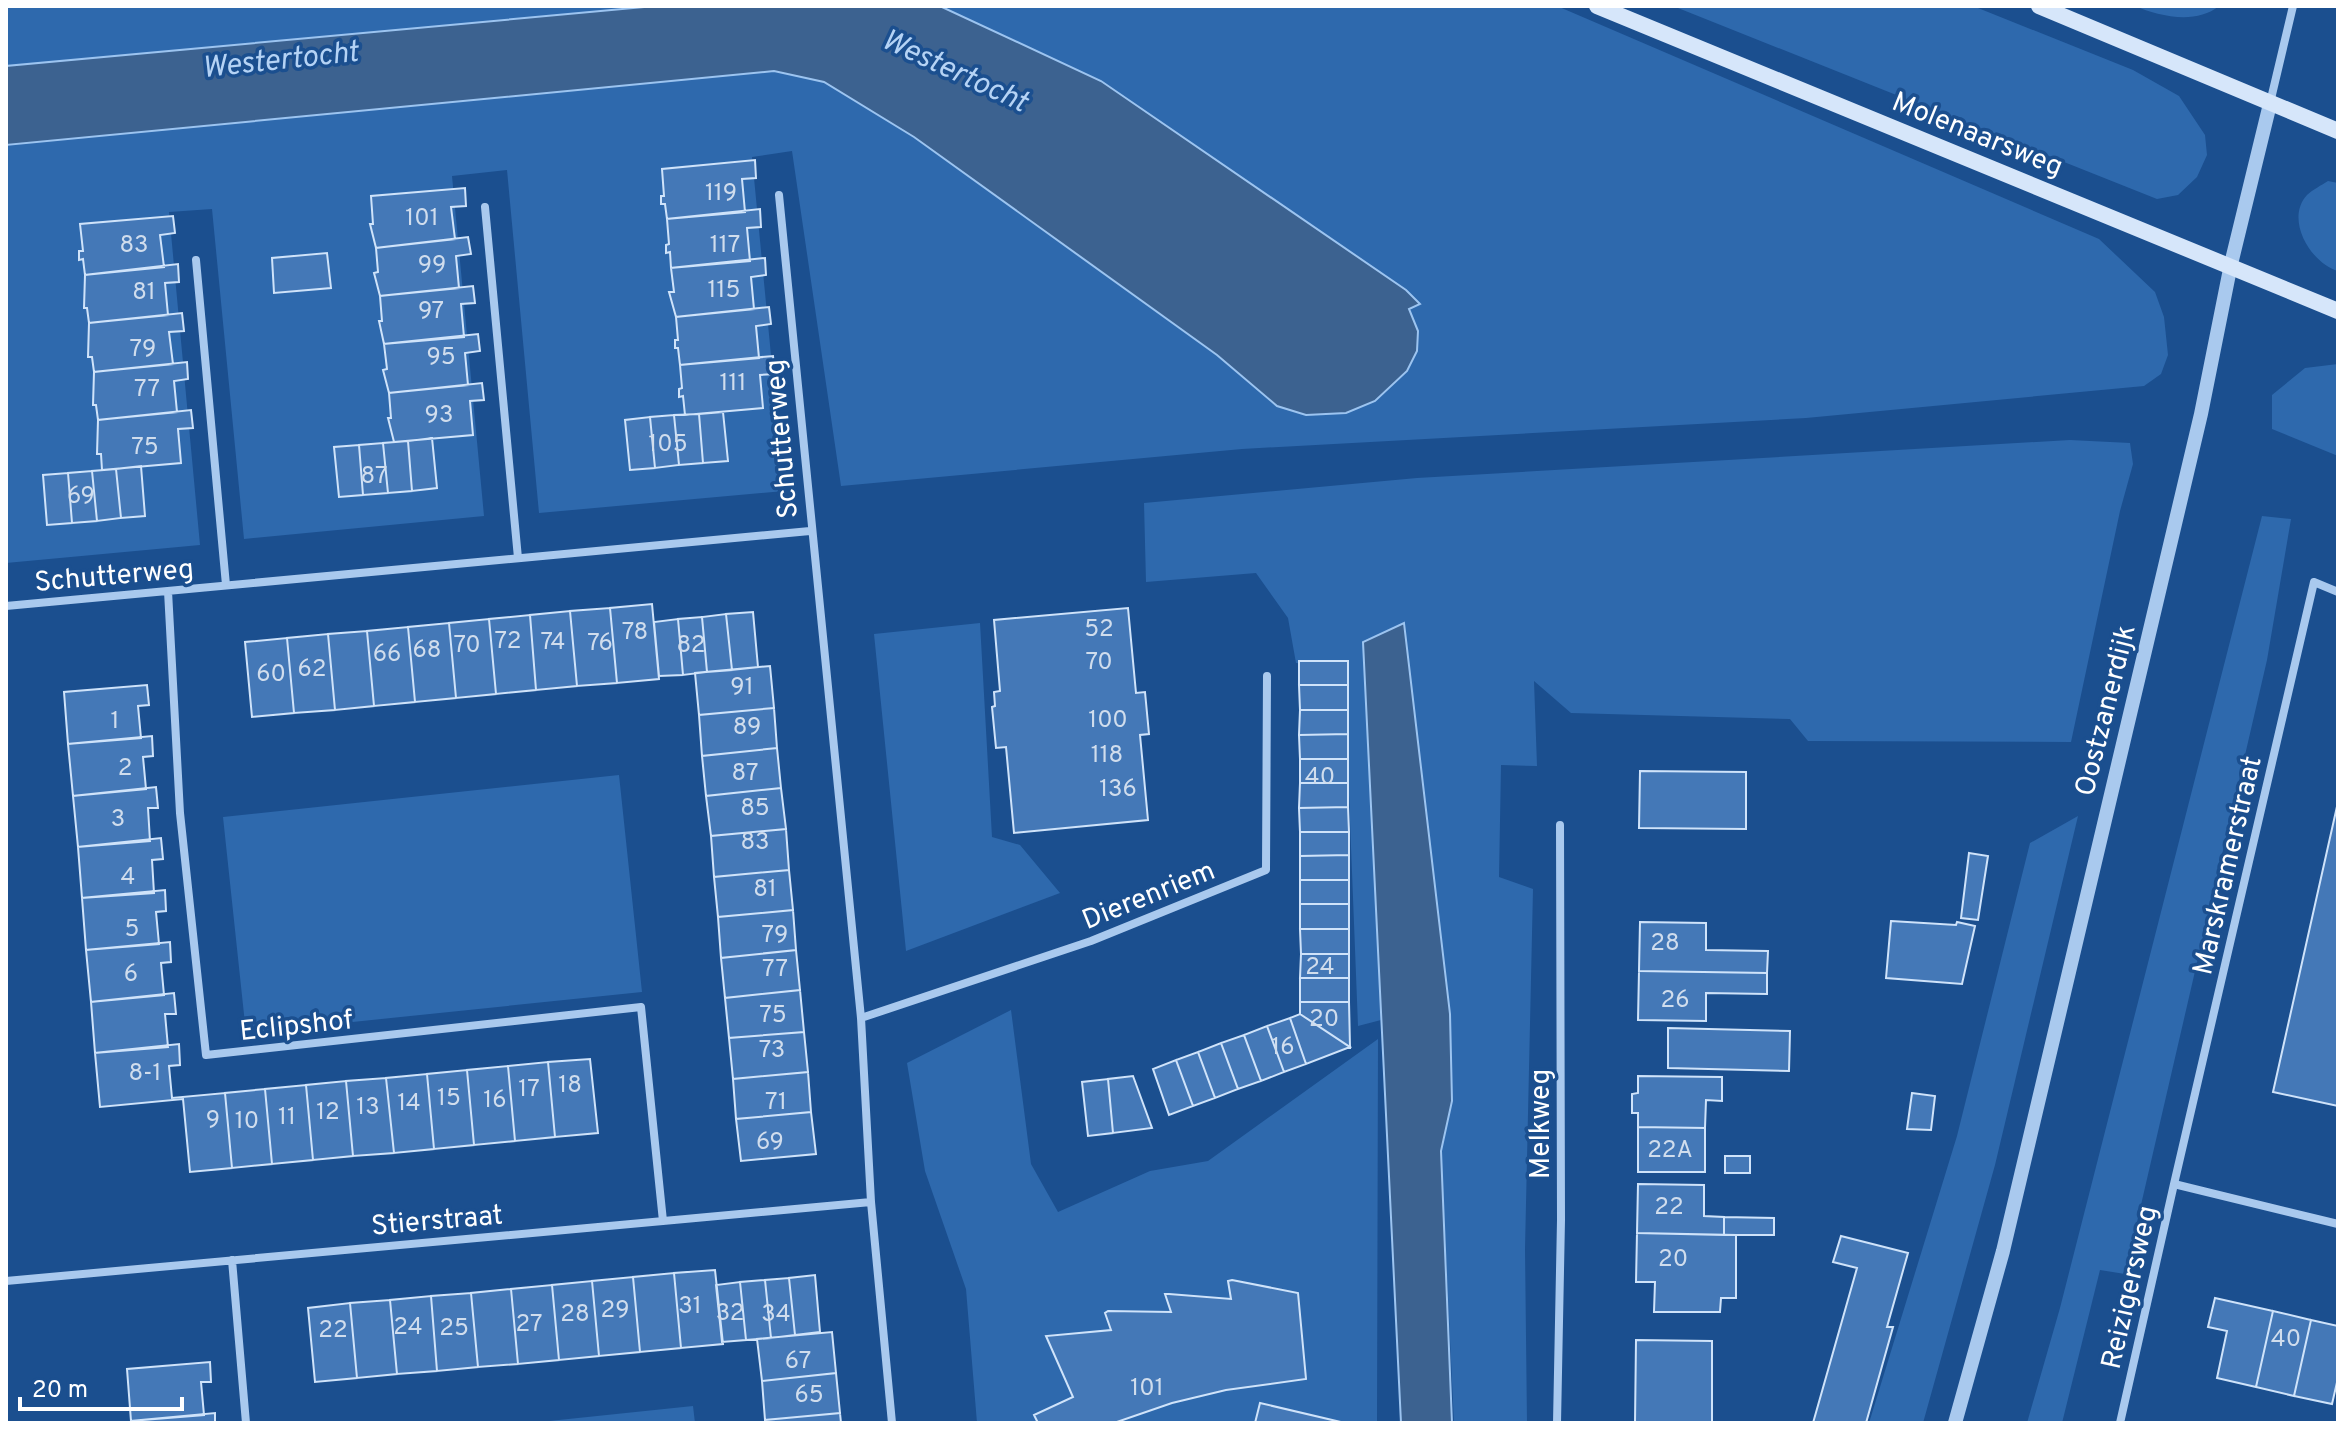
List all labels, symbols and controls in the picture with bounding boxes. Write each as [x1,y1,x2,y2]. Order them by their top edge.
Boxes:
water label: Westertocht [875,22,1034,123]
water label: Westertocht [200,35,362,88]
street label: Molenaarsweg [1886,85,2068,186]
house number: 119 [705,179,737,209]
house number: 101 [405,204,439,234]
house number: 83 [119,231,149,261]
house number: 117 [710,231,740,261]
house number: 99 [418,251,446,281]
house number: 115 [708,276,740,306]
house number: 81 [132,278,156,308]
house number: 97 [418,297,444,327]
house number: 79 [130,335,156,365]
house number: 95 [426,343,456,373]
street label: Schutterweg [758,358,808,520]
house number: 111 [720,369,746,399]
house number: 77 [134,375,160,405]
house number: 93 [425,401,453,431]
house number: 105 [648,430,688,460]
house number: 75 [131,433,159,463]
house number: 87 [361,462,387,492]
house number: 69 [67,482,95,512]
street label: Schutterweg [33,552,195,602]
house number: 52 [1084,615,1114,645]
house number: 78 [622,618,648,648]
street label: Oostzanerdijk [2068,621,2146,800]
house number: 72 [495,627,521,657]
house number: 74 [540,628,566,658]
house number: 76 [587,629,613,659]
house number: 70 [453,631,481,661]
house number: 82 [677,631,705,661]
house number: 68 [413,636,442,666]
house number: 66 [373,640,401,670]
house number: 70 [1085,648,1113,678]
house number: 62 [297,655,327,685]
house number: 60 [256,660,286,690]
house number: 91 [730,673,754,703]
house number: 100 [1088,706,1128,736]
house number: 1 [111,707,119,737]
house number: 89 [733,713,761,743]
house number: 118 [1091,741,1123,771]
street label: Marskramerstraat [2186,753,2272,979]
house number: 2 [118,754,132,784]
house number: 87 [732,759,758,789]
house number: 40 [1305,763,1335,793]
house number: 136 [1099,775,1137,805]
house number: 85 [740,794,770,824]
house number: 3 [111,805,125,835]
house number: 83 [740,828,770,858]
street label: Dierenriem [1077,854,1221,940]
house number: 4 [121,863,135,893]
house number: 81 [753,875,777,905]
house number: 5 [125,915,139,945]
house number: 79 [762,921,788,951]
house number: 28 [1650,929,1680,959]
house number: 24 [1305,953,1335,983]
house number: 77 [762,955,788,985]
house number: 6 [124,960,138,990]
house number: 26 [1660,986,1690,1016]
house number: 75 [759,1001,787,1031]
street label: Eclipshof [238,1003,355,1051]
house number: 20 [1309,1005,1339,1035]
house number: 16 [1271,1033,1295,1063]
house number: 73 [759,1036,785,1066]
house number: 8-1 [128,1059,162,1089]
street label: Melkweg [1524,1069,1560,1179]
house number: 18 [558,1071,582,1101]
house number: 17 [518,1075,540,1105]
house number: 15 [437,1084,461,1114]
house number: 16 [483,1086,507,1116]
house number: 71 [765,1088,787,1118]
house number: 14 [397,1089,421,1119]
house number: 13 [356,1093,380,1123]
house number: 12 [316,1098,340,1128]
house number: 11 [278,1103,296,1133]
house number: 9 [206,1106,220,1136]
house number: 10 [235,1107,259,1137]
house number: 69 [756,1128,784,1158]
house number: 22A [1647,1136,1693,1166]
house number: 22 [1654,1193,1684,1223]
street label: Stierstraat [370,1198,505,1246]
street label: Reizigersweg [2095,1202,2167,1373]
house number: 20 [1658,1245,1688,1275]
house number: 31 [678,1292,702,1322]
house number: 29 [600,1296,630,1326]
house number: 32 [716,1299,744,1329]
house number: 28 [560,1300,590,1330]
house number: 34 [761,1300,791,1330]
house number: 27 [516,1310,542,1340]
house number: 24 [393,1313,423,1343]
house number: 25 [439,1314,469,1344]
house number: 22 [318,1316,348,1346]
house number: 40 [2271,1325,2301,1355]
house number: 67 [785,1347,811,1377]
scale bar [20,1361,182,1411]
house number: 101 [1130,1374,1164,1404]
text: 20 m [32,1376,88,1406]
house number: 65 [794,1381,824,1411]

